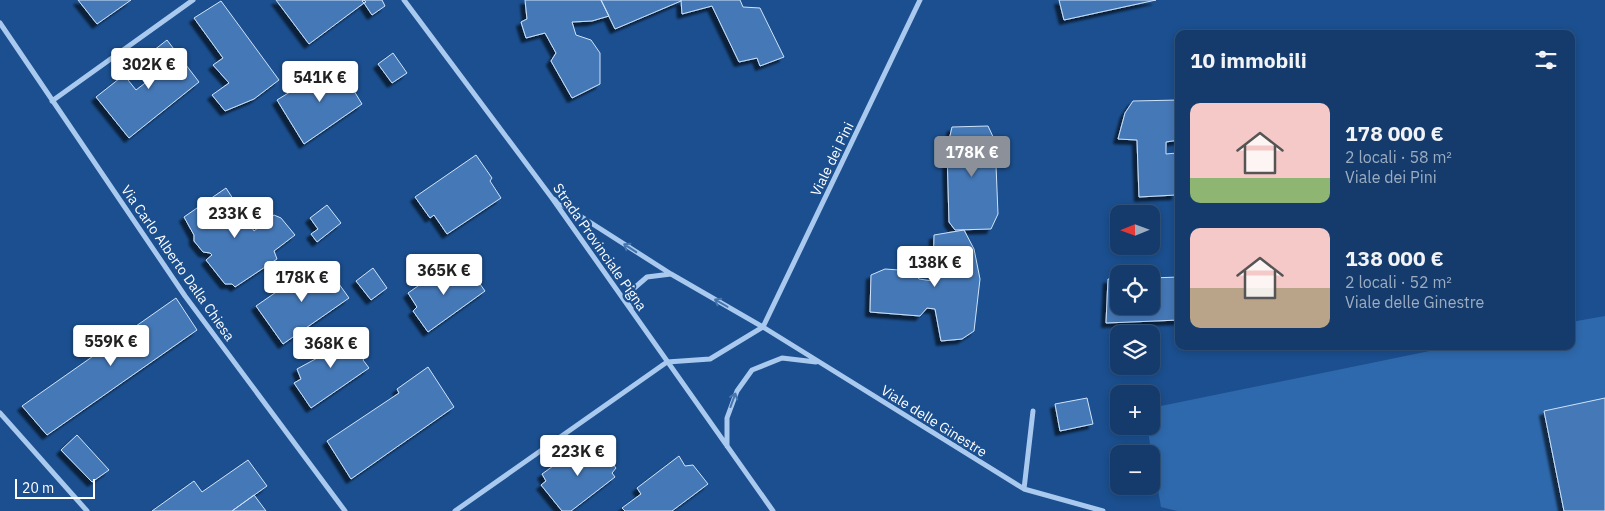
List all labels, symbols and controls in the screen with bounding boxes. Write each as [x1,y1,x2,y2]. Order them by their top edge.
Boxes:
text: 10 immobili [1190,46,1307,74]
icon: filters [1532,46,1560,74]
pin: 302K € [108,48,190,90]
text: 302K € [122,54,176,74]
pin: 541K € [279,61,361,103]
text: 541K € [293,67,347,87]
street label: Viale dei Pini [806,119,858,199]
text: 178 000 € [1345,119,1444,147]
icon: home [1230,123,1290,183]
pin: 178K € [931,136,1013,178]
text: 178K € [945,142,999,162]
text: 2 locali · 58 m² [1345,147,1452,167]
text: Viale dei Pini [1345,167,1437,187]
street label: Strada Provinciale Pigna [549,180,651,315]
street label: Via Carlo Alberto Dalla Chiesa [117,182,239,345]
pin: 233K € [194,196,276,239]
text: 233K € [208,203,262,223]
north arrow [1110,205,1160,255]
map controls [1110,205,1160,495]
one-way arrow [623,243,637,253]
text: 138 000 € [1345,244,1444,272]
pin: 138K € [894,246,976,288]
icon: home [1230,248,1290,308]
text: 138K € [908,252,962,272]
pin: 365K € [403,254,485,296]
pin: 178K € [261,260,343,303]
text: 365K € [417,260,471,280]
button: locate [1110,265,1160,315]
text: 178K € [275,267,329,287]
text: 2 locali · 52 m² [1345,272,1452,292]
text: Viale delle Ginestre [1345,292,1484,312]
one-way arrow [714,297,728,307]
pin: 559K € [70,324,152,367]
button: layers [1110,325,1160,375]
pin: 368K € [290,326,372,369]
text: 559K € [84,331,138,351]
text: 368K € [304,333,358,353]
street label: Viale delle Ginestre [878,381,991,461]
button: + [1110,385,1160,435]
one-way arrow [729,393,738,408]
pin: 223K € [537,434,619,477]
text: 223K € [551,441,605,461]
button: − [1110,445,1160,495]
scale bar [15,476,95,499]
text: 20 m [22,479,54,497]

